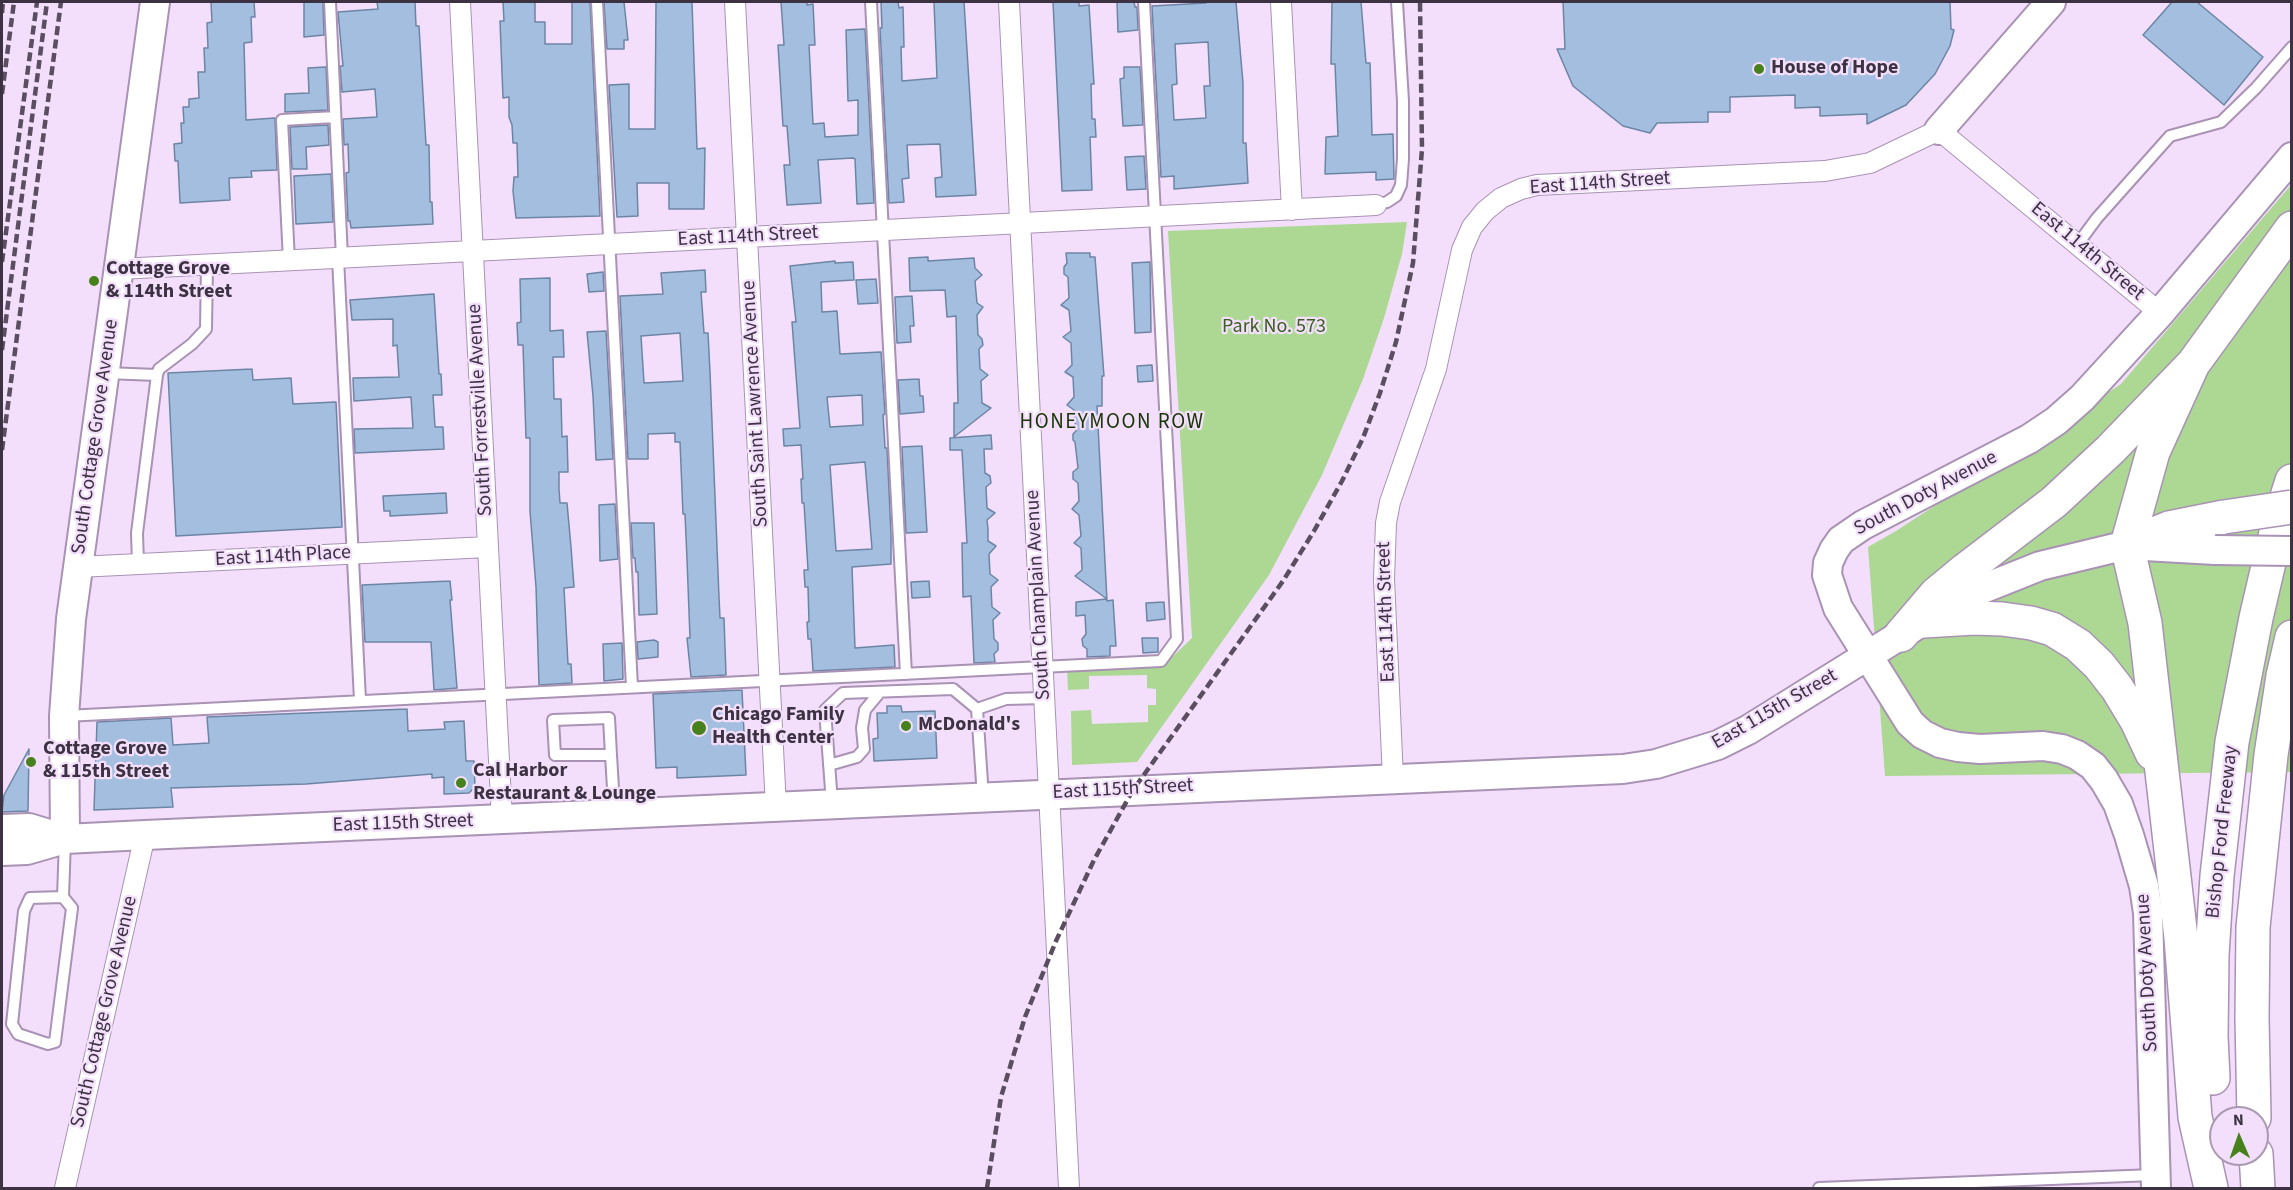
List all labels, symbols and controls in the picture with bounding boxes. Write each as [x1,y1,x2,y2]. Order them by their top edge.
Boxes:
place label: House of Hope [1771,57,1898,81]
marker: House of Hope [1752,62,1766,76]
street label: East 114th Street [1529,167,1671,201]
street label: East 114th Street [2025,198,2149,306]
street label: East 114th Street [677,221,819,253]
place label: Cottage Grove & 114th Street [106,258,232,305]
marker: Cottage Grove & 114th Street [87,274,101,288]
street label: South Saint Lawrence Avenue [738,280,774,528]
street label: South Forrestville Avenue [463,303,499,517]
park label: Park No. 573 [1222,316,1326,340]
street label: South Cottage Grove Avenue [68,318,124,556]
district label: HONEYMOON ROW [1020,410,1204,436]
street label: South Doty Avenue [1850,446,2002,542]
street label: South Champlain Avenue [1022,489,1056,701]
street label: East 114th Place [214,541,352,573]
street label: East 114th Street [1373,541,1401,683]
street label: East 115th Street [1708,664,1842,756]
place label: Chicago Family Health Center [712,704,845,751]
place label: McDonald's [918,714,1020,738]
marker: Chicago Family Health Center [690,719,708,737]
marker: McDonald's [899,719,913,733]
place label: Cottage Grove & 115th Street [43,738,169,785]
street label: Bishop Ford Freeway [2202,744,2244,920]
marker: Cottage Grove & 115th Street [24,755,38,769]
place label: Cal Harbor Restaurant & Lounge [473,760,656,807]
street label: East 115th Street [1052,774,1194,806]
marker: Cal Harbor Restaurant & Lounge [454,776,468,790]
street label: East 115th Street [332,810,474,838]
street label: South Doty Avenue [2132,893,2164,1053]
street label: South Cottage Grove Avenue [67,894,143,1130]
north arrow [2209,1106,2269,1166]
text: N [2233,1109,2244,1131]

